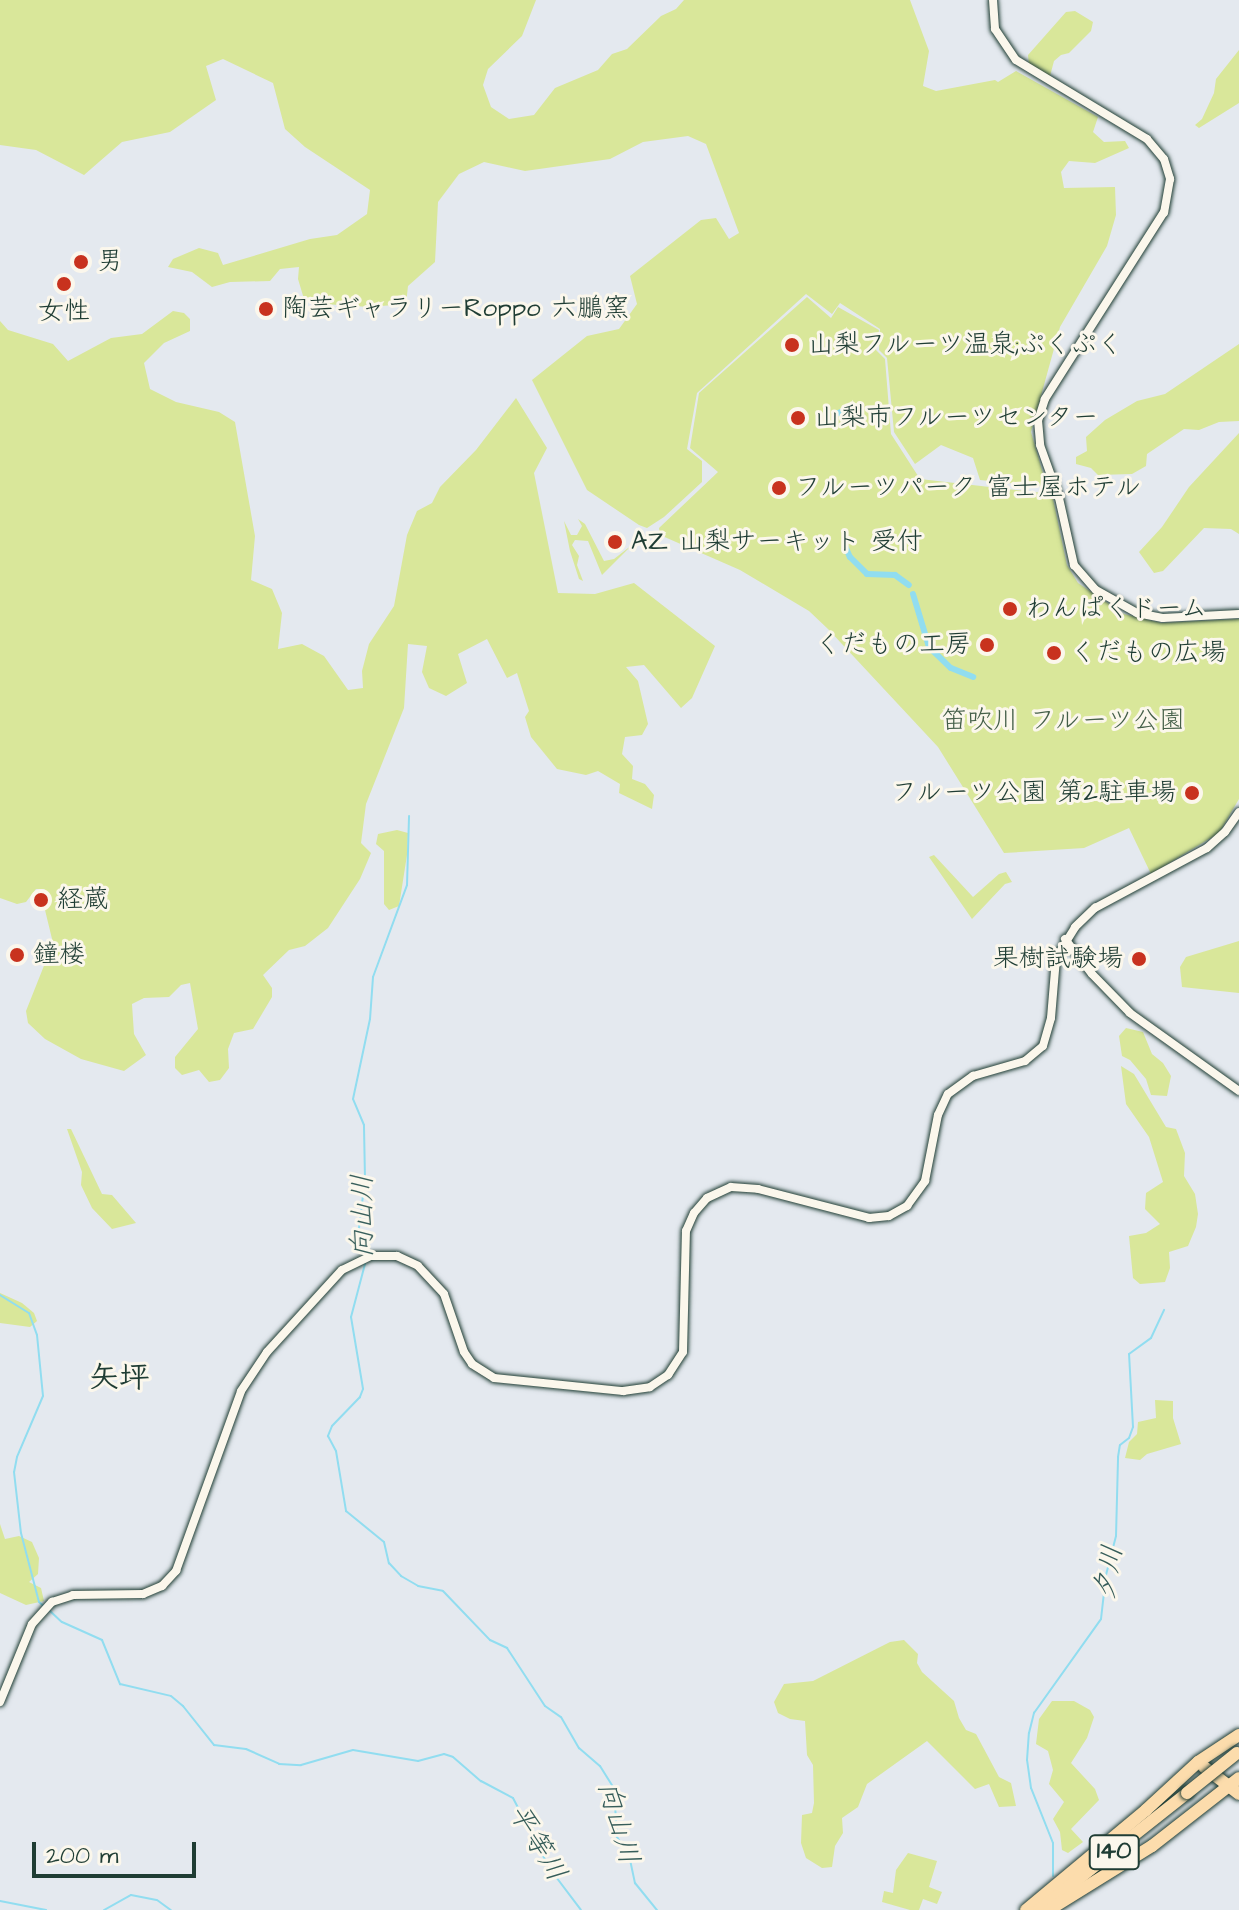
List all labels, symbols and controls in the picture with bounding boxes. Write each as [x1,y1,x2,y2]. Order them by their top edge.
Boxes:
place label: 男 [97,246,123,278]
marker: 男 [72,253,90,271]
marker: 女性 [55,275,73,293]
place label: 陶芸ギャラリーRoppo 六鵬窯 [282,293,629,325]
place label: 女性 [38,296,90,328]
marker: 陶芸ギャラリーRoppo 六鵬窯 [257,300,275,318]
place label: 山梨フルーツ温泉;ぷくぷく [808,329,1124,361]
marker: 山梨フルーツ温泉;ぷくぷく [783,336,801,354]
place label: 山梨市フルーツセンター [814,402,1101,434]
marker: 山梨市フルーツセンター [789,409,807,427]
place label: フルーツパーク 富士屋ホテル [795,472,1144,504]
marker: フルーツパーク 富士屋ホテル [770,479,788,497]
place label: AZ 山梨サーキット 受付 [631,526,923,558]
marker: AZ 山梨サーキット 受付 [606,533,624,551]
place label: わんぱくドーム [1026,593,1208,625]
marker: わんぱくドーム [1001,600,1019,618]
place label: くだもの工房 [815,629,971,661]
marker: くだもの工房 [978,636,996,654]
place label: くだもの広場 [1070,637,1226,669]
marker: くだもの広場 [1045,644,1063,662]
park label: 笛吹川 フルーツ公園 [940,705,1186,737]
place label: フルーツ公園 第2駐車場 [890,777,1176,809]
marker: フルーツ公園 第2駐車場 [1183,784,1201,802]
place label: 経蔵 [57,884,109,916]
marker: 経蔵 [32,891,50,909]
place label: 鐘楼 [33,939,85,971]
place label: 果樹試験場 [993,943,1123,975]
marker: 鐘楼 [8,946,26,964]
marker: 果樹試験場 [1130,950,1148,968]
water label: 向山川 [346,1174,380,1258]
district label: 矢坪 [89,1360,149,1396]
water label: 夕川 [1088,1543,1130,1603]
water label: 向山川 [590,1778,646,1868]
water label: 平等川 [501,1798,573,1888]
scale bar [36,1826,200,1876]
road number: 140 [1088,1832,1140,1872]
text: 200 m [46,1839,118,1873]

